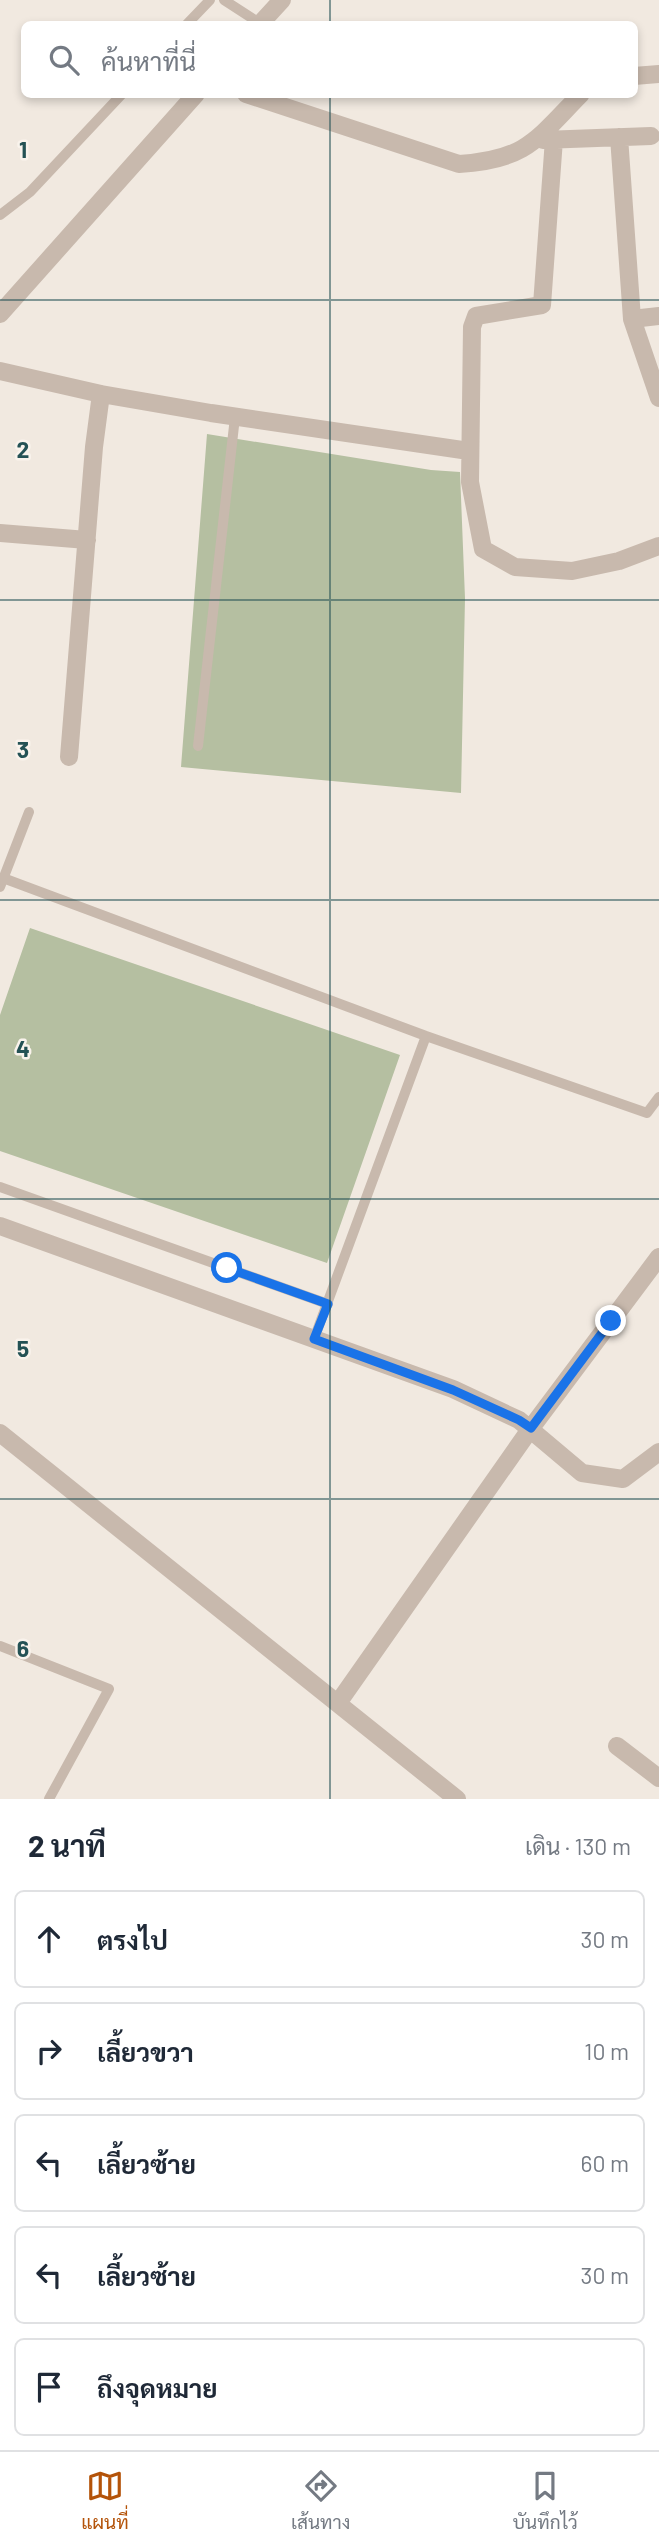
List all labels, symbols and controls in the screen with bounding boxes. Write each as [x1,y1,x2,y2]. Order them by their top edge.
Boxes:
search box [21,21,638,98]
icon: search [45,41,83,79]
text: ค้นหาที่นี่ [101,45,196,76]
text: 1 [19,135,27,163]
text: 2 [17,435,29,463]
text: 3 [17,735,29,763]
text: 4 [16,1034,30,1062]
route start [211,1252,242,1283]
route end [595,1305,626,1336]
text: 5 [17,1334,29,1362]
text: 6 [17,1634,29,1662]
text: 2 นาที [28,1827,106,1863]
text: เดิน · 130 m [525,1832,631,1860]
icon: ahead [30,1920,68,1958]
text: ตรงไป [97,1924,168,1955]
text: 30 m [581,1925,629,1953]
icon: right [30,2032,68,2070]
text: เลี้ยวขวา [97,2036,194,2067]
text: 10 m [584,2037,629,2065]
icon: left [30,2144,68,2182]
text: เลี้ยวซ้าย [97,2148,196,2179]
text: 60 m [581,2149,629,2177]
icon: left [30,2256,68,2294]
text: เลี้ยวซ้าย [97,2260,196,2291]
text: 30 m [581,2261,629,2289]
icon: arrive [30,2368,68,2406]
text: ถึงจุดหมาย [97,2372,218,2403]
tab: แผนที่ [81,2467,129,2533]
tab: เส้นทาง [291,2467,350,2533]
tab: บันทึกไว้ [513,2467,578,2533]

